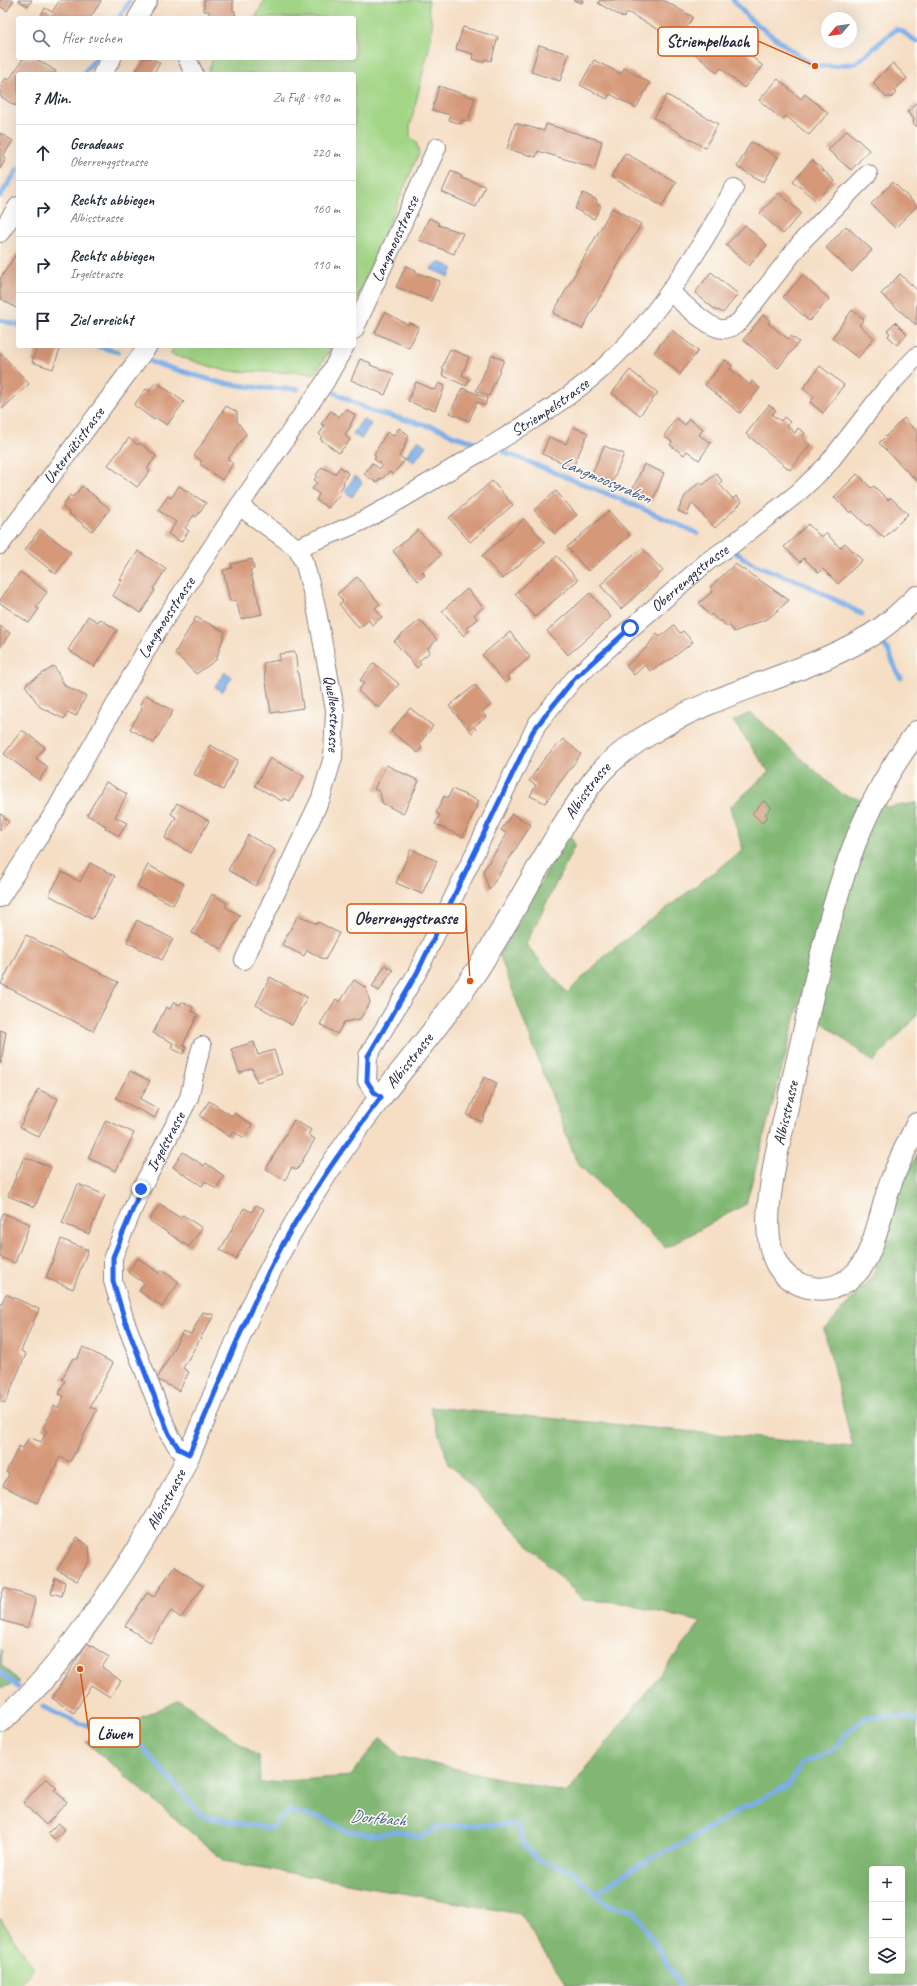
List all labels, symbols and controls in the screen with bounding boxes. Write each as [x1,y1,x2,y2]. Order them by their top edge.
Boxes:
north arrow [821,12,857,48]
search box [16,16,356,60]
icon: search [30,27,52,49]
callout: Striempelbach [658,27,758,56]
text: Hier suchen [62,29,122,48]
text: Striempelbach [666,31,751,52]
text: 7 Min. [32,88,71,109]
text: Zu Fuß · 490 m [273,90,340,106]
text: Geradeaus [70,135,123,154]
icon: ahead [32,142,54,164]
text: 220 m [312,145,340,161]
text: Oberrenggstrasse [70,154,147,170]
text: Rechts abbiegen [70,191,154,210]
street label: Langmoosstrasse [367,191,424,285]
icon: right [32,198,54,220]
text: 160 m [312,201,340,217]
text: Albisstrasse [70,210,123,226]
text: Rechts abbiegen [70,247,154,266]
icon: right [32,254,54,276]
text: 110 m [312,257,340,273]
text: Irgelstrasse [70,266,123,282]
icon: arrive [32,310,54,332]
text: Ziel erreicht [70,311,133,330]
street label: Striempelstrasse [507,373,594,441]
street label: Unterrütistrasse [39,402,110,488]
water label: Langmoosgraben [558,452,655,509]
street label: Oberrenggstrasse [647,539,734,616]
street label: Langmoosstrasse [134,572,200,662]
route start [621,619,639,637]
street label: Quellenstrasse [319,674,345,754]
street label: Albisstrasse [560,757,616,823]
callout: Oberrenggstrasse [347,904,466,933]
text: Oberrenggstrasse [355,908,459,929]
street label: Albisstrasse [382,1028,439,1092]
street label: Albisstrasse [769,1077,803,1147]
street label: Irgelstrasse [142,1107,191,1175]
route end [132,1180,150,1198]
street label: Albisstrasse [142,1465,191,1533]
callout: Löwen [89,1718,140,1747]
text: Löwen [97,1723,134,1744]
water label: Dorfbach [350,1805,408,1831]
map controls [869,1866,905,1974]
button: + [869,1866,905,1902]
button: − [869,1902,905,1938]
button: layers [869,1938,905,1974]

